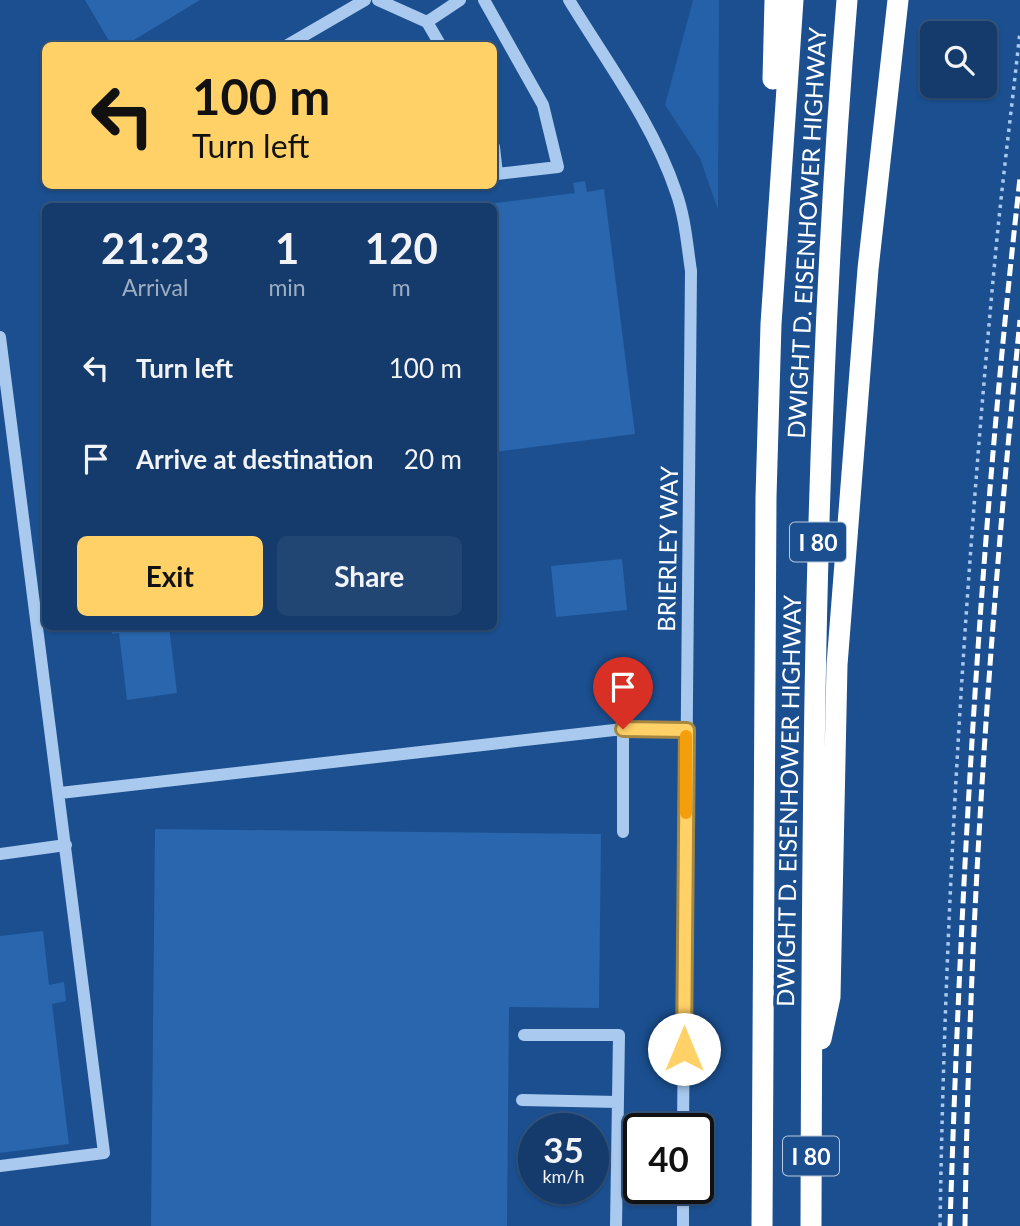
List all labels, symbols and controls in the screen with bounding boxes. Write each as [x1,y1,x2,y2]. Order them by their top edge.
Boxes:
map controls [920,21,997,98]
button: search [920,21,997,98]
street label: DWIGHT D. EISENHOWER HIGHWAY [781,27,831,439]
text: 100 m [192,67,330,125]
icon: left [77,70,168,161]
text: Turn left [192,126,309,165]
text: 21:23 [101,223,209,273]
text: 1 [275,223,299,273]
text: 120 [365,223,438,273]
text: Arrival [122,273,188,301]
text: min [268,273,306,301]
text: m [392,273,411,301]
icon: left [77,349,115,387]
text: Turn left [136,352,233,384]
text: 100 m [389,352,462,384]
icon: arrive [77,440,115,478]
text: Arrive at destination [136,443,373,475]
text: 20 m [404,443,462,475]
street label: BRIERLEY WAY [651,466,683,632]
road number: I 80 [790,522,846,562]
button: Exit [77,536,263,616]
button: Share [277,536,462,616]
street label: DWIGHT D. EISENHOWER HIGHWAY [770,595,806,1007]
pin [593,657,653,729]
icon: arrive [604,668,642,706]
position arrow [647,1012,721,1086]
speed limit sign: 40 [623,1113,714,1204]
text: 35 [543,1128,584,1170]
road number: I 80 [783,1136,839,1176]
text: km/h [542,1165,585,1187]

